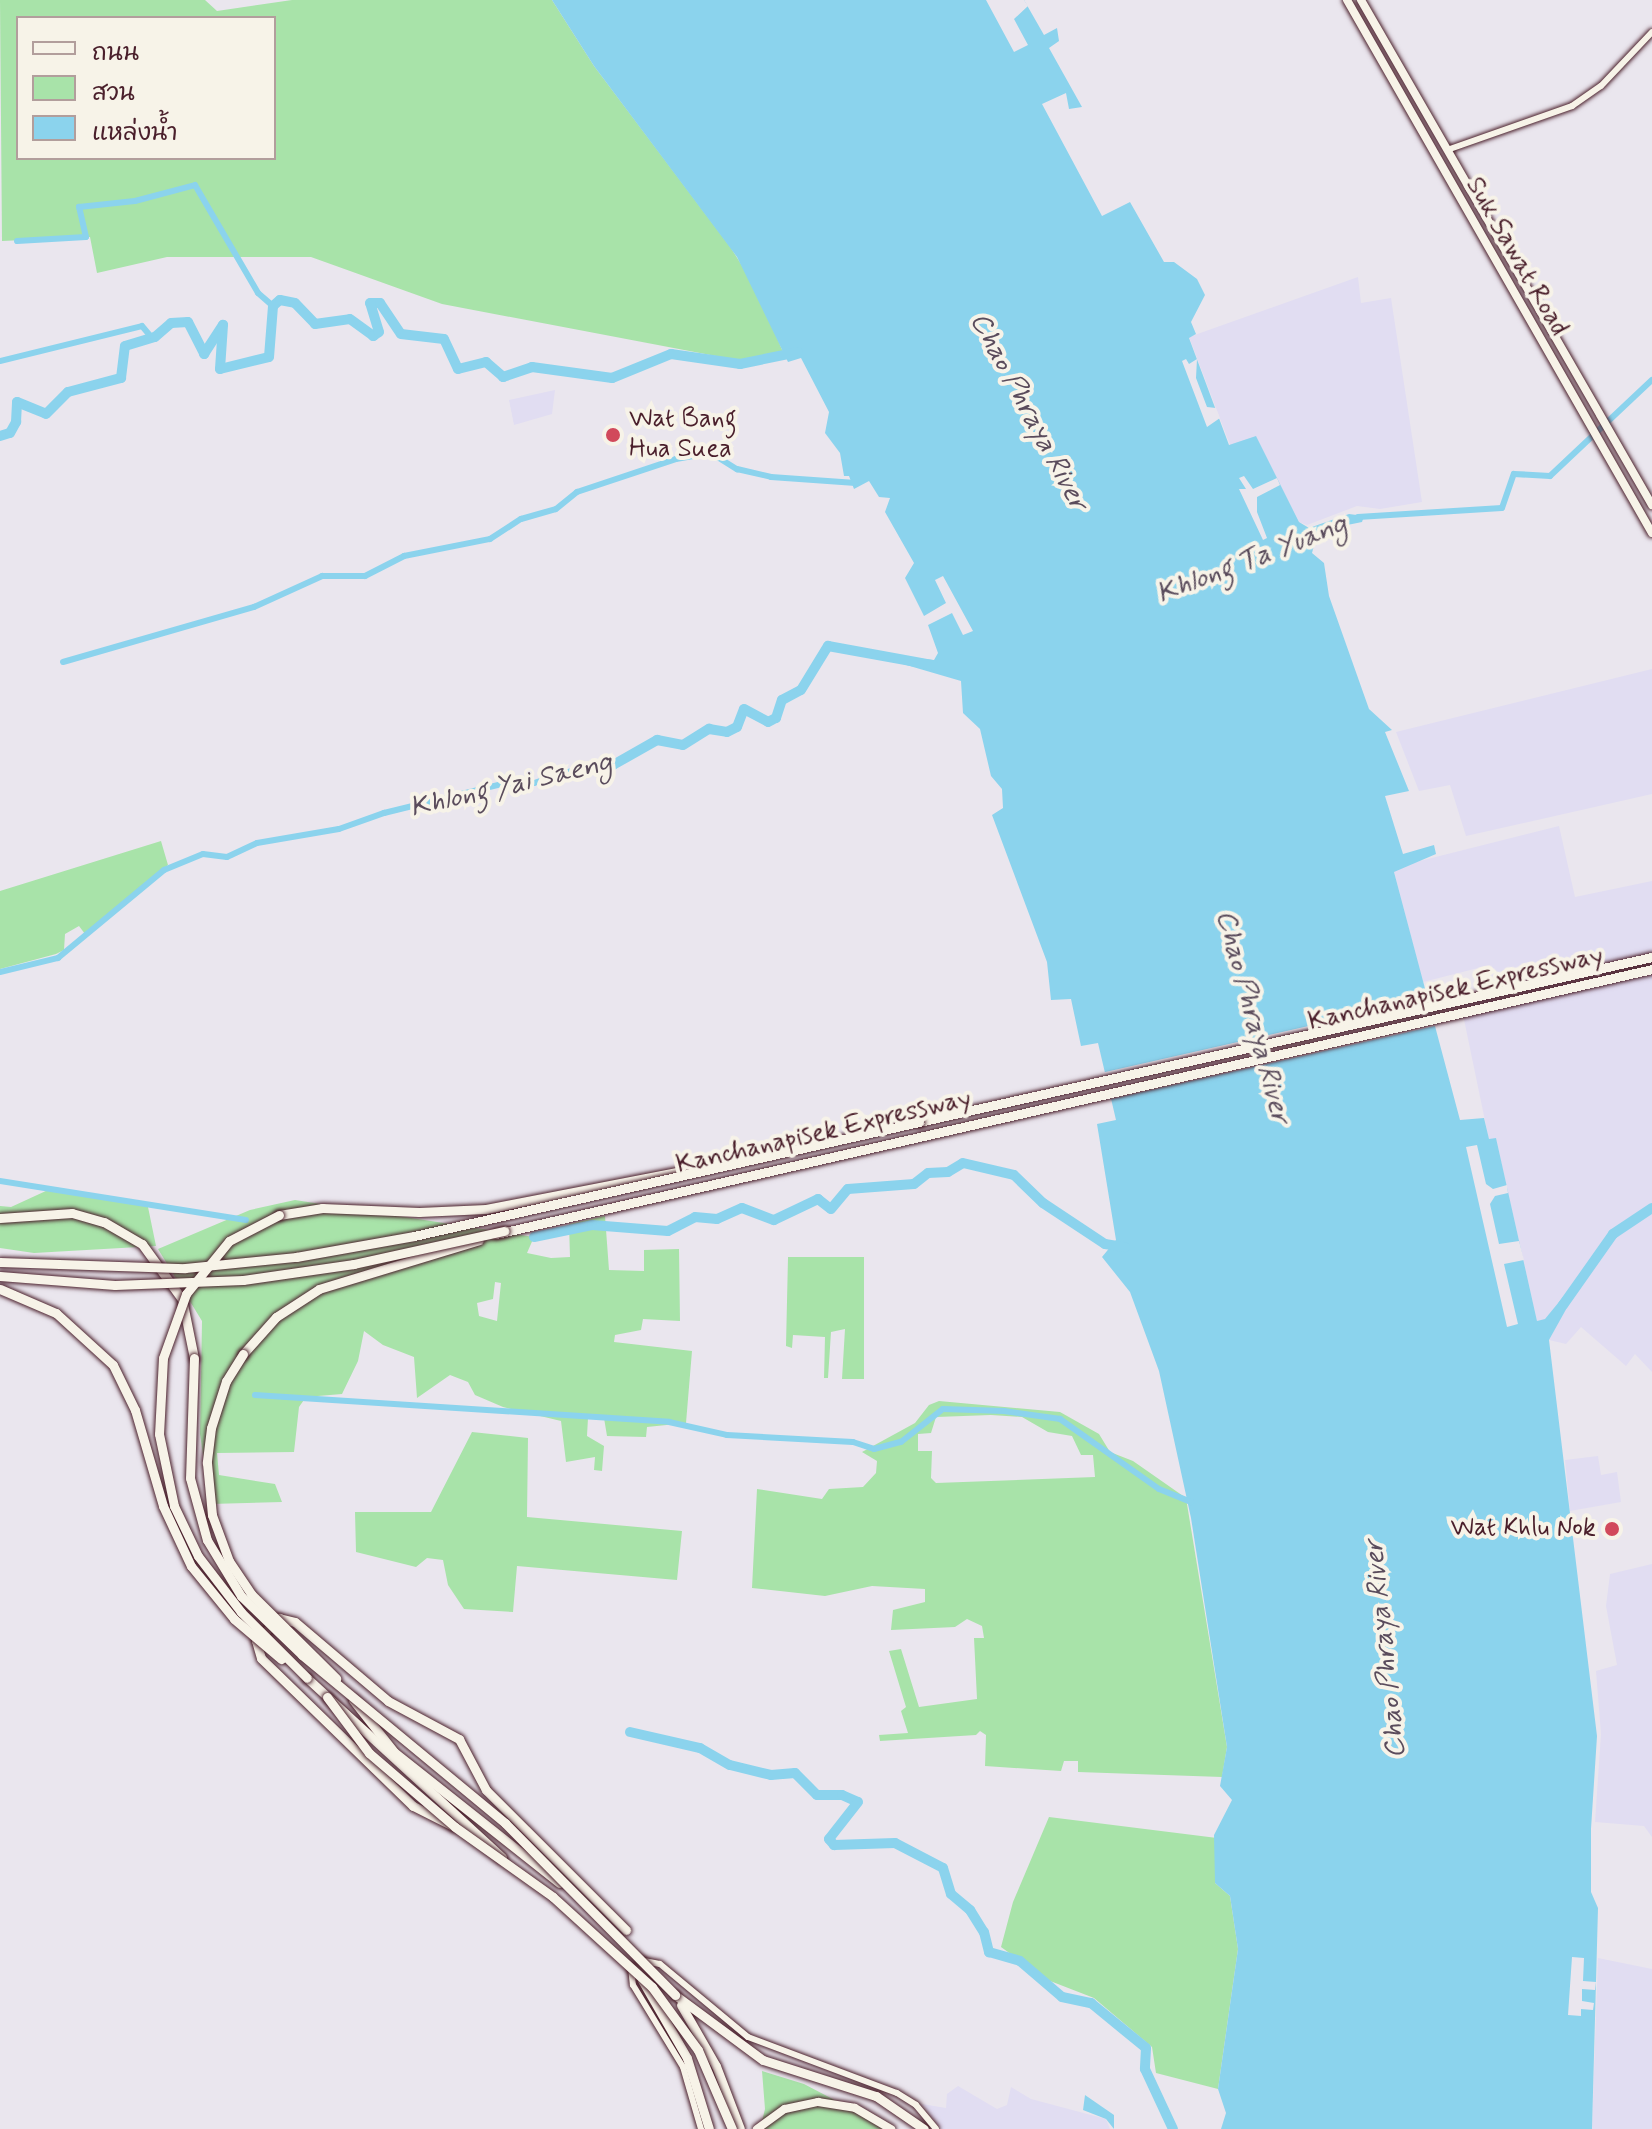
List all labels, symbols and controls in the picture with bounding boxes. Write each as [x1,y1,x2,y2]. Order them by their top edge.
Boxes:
legend [16,16,276,160]
text: ถนน [92,38,139,69]
text: สวน [92,78,135,109]
text: แหล่งน้ำ [92,118,178,149]
street label: Suk Sawat Road [1459,173,1573,341]
water label: Chao Phraya River [961,306,1095,518]
place label: Wat Bang Hua Suea [629,404,739,466]
marker: Wat Bang Hua Suea [604,426,622,444]
water label: Khlong Ta Yuang [1155,509,1349,611]
water label: Khlong Yai Saeng [407,747,615,825]
water label: Chao Phraya River [1207,905,1297,1129]
street label: Kanchanapisek Expressway [1302,940,1610,1040]
street label: Kanchanapisek Expressway [670,1083,978,1183]
place label: Wat Khlu Nok [1445,1513,1596,1545]
marker: Wat Khlu Nok [1603,1520,1621,1538]
water label: Chao Phraya River [1358,1537,1414,1761]

